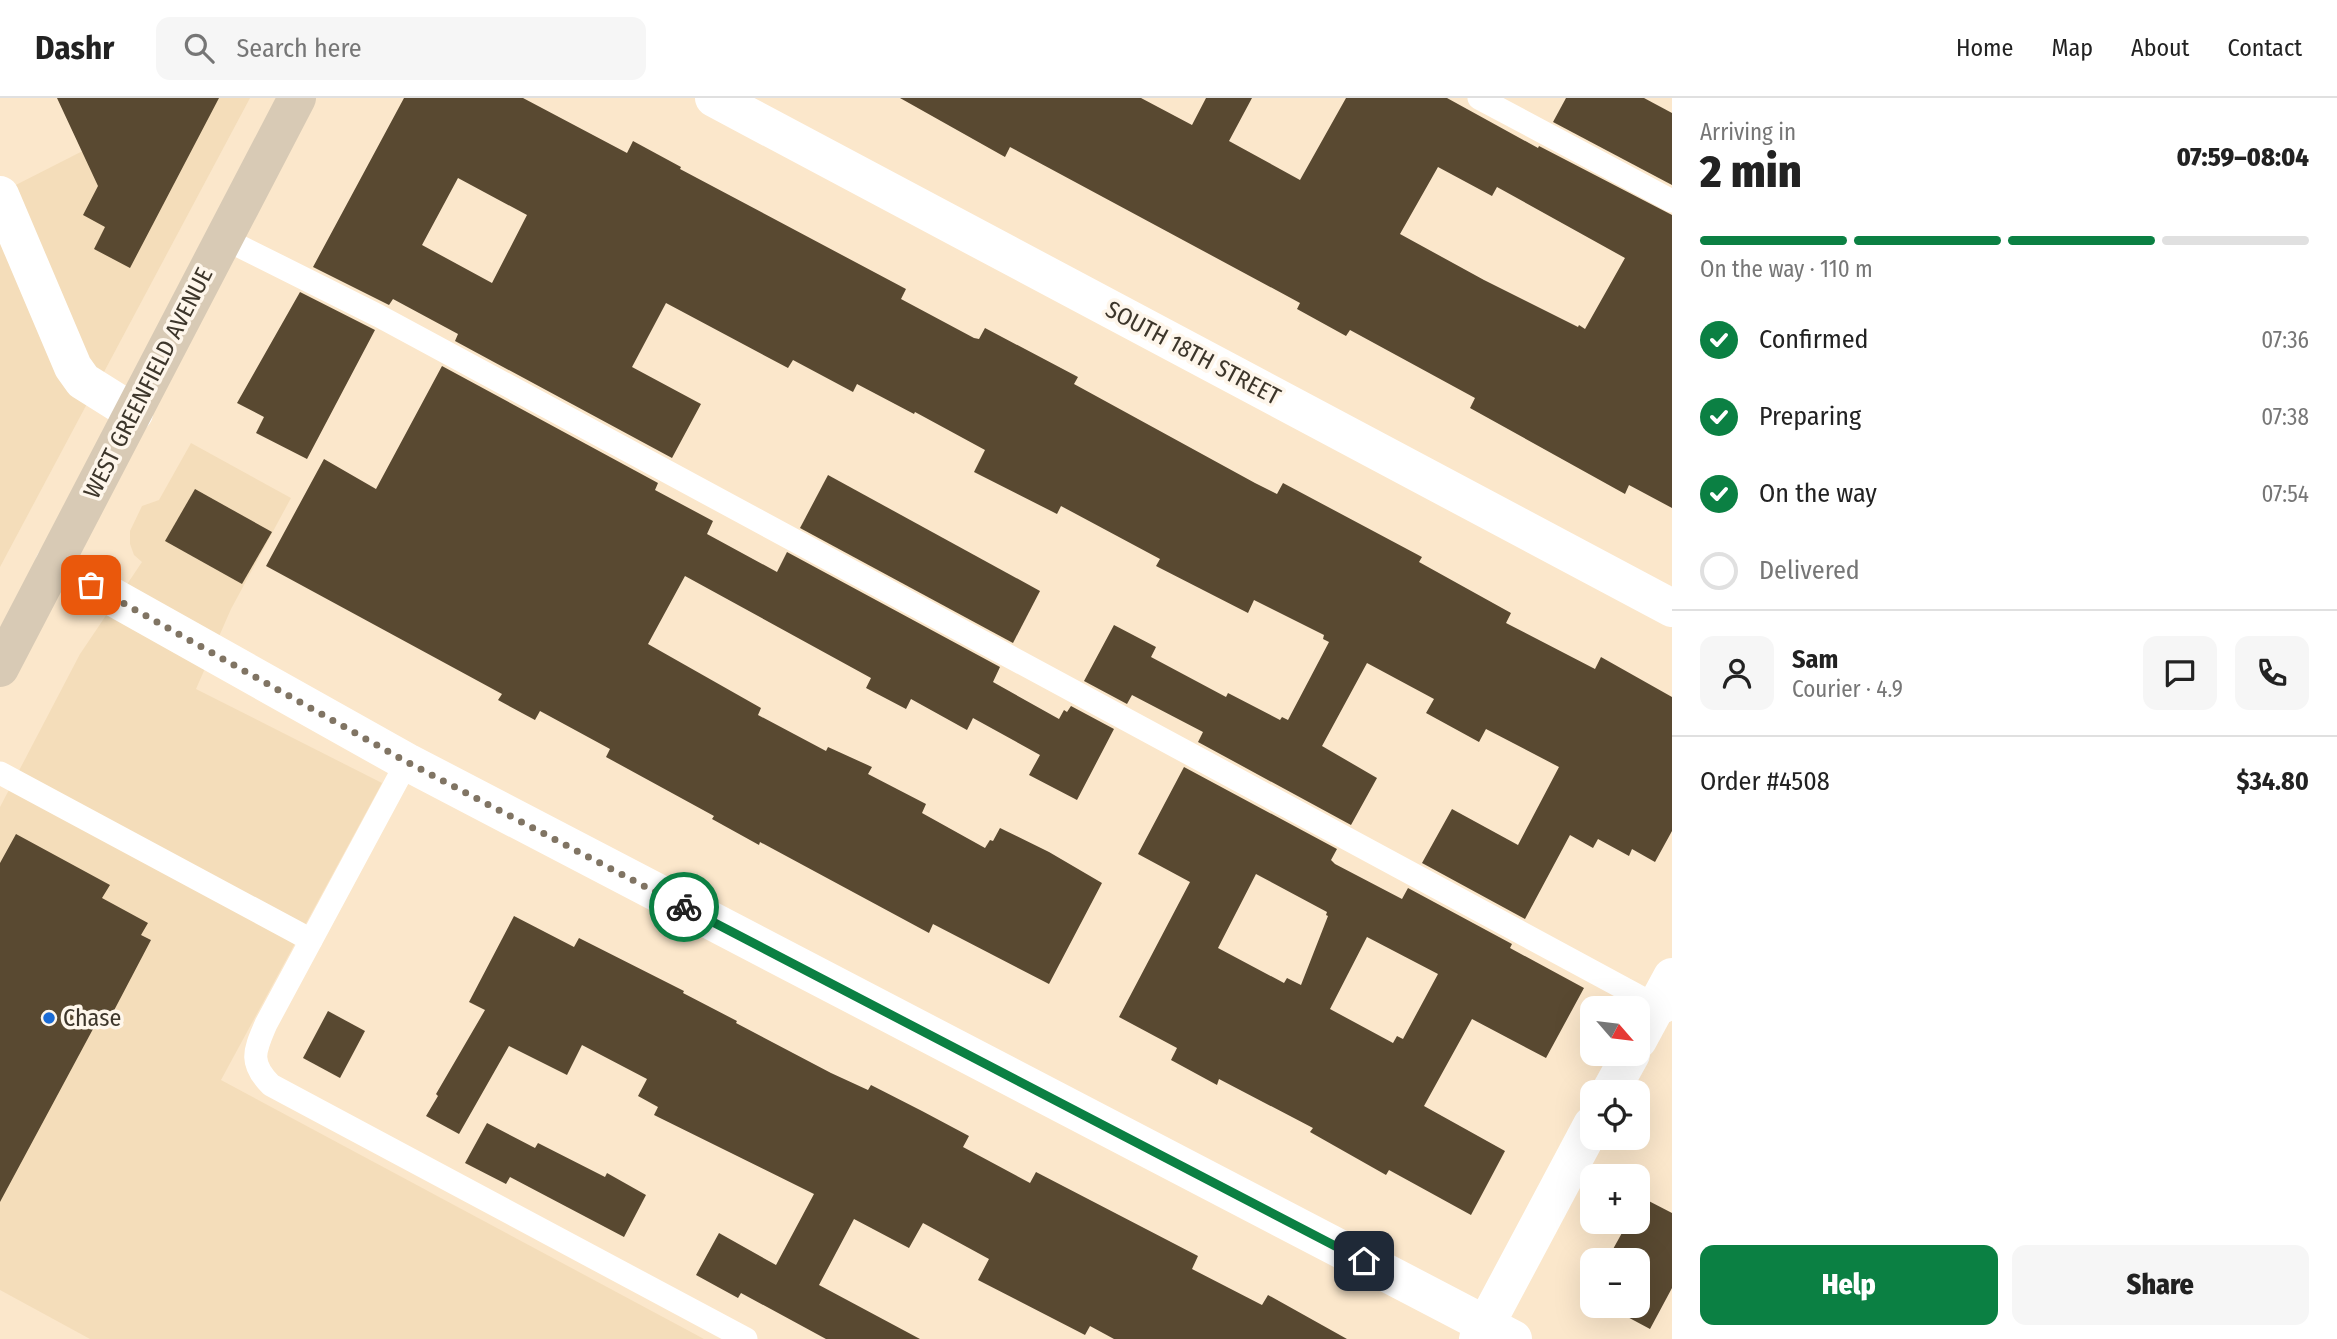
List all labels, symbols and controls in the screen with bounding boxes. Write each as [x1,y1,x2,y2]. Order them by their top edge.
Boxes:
search box [156,17,646,80]
text: Dashr [35,28,114,68]
icon: search [180,29,218,67]
text: Search here [236,33,362,64]
text: Home [1956,34,2013,62]
text: Map [2051,34,2093,62]
text: About [2131,34,2189,62]
text: Contact [2227,34,2302,62]
text: Arriving in [1700,118,1796,146]
text: 07:59–08:04 [2176,142,2309,173]
text: 2 min [1700,144,1802,199]
text: On the way · 110 m [1700,255,1873,283]
street label: WEST GREENFIELD AVENUE [78,263,218,503]
street label: SOUTH 18TH STREET [1101,295,1285,411]
icon: check [1700,321,1738,359]
text: Confirmed [1759,324,1869,355]
text: 07:36 [2261,326,2309,354]
icon: check [1700,398,1738,436]
text: Preparing [1759,401,1861,432]
text: 07:38 [2261,403,2309,431]
icon: check [1700,475,1738,513]
text: On the way [1759,478,1877,509]
text: 07:54 [2261,480,2309,508]
pin [61,555,121,615]
text: Delivered [1759,555,1860,586]
icon: bag [72,566,110,604]
button: person [1700,636,1774,710]
button: chat [2143,636,2217,710]
button: phone [2235,636,2309,710]
text: Sam [1792,644,1838,675]
text: Courier · 4.9 [1792,675,1903,703]
text: Order #4508 [1700,766,1830,797]
text: $34.80 [2237,766,2309,797]
courier [649,872,719,942]
icon: bike [665,888,703,926]
north arrow [1580,996,1650,1066]
map controls [1580,996,1650,1318]
place label: Chase [63,1004,121,1032]
marker: Chase [41,1010,57,1026]
button: locate [1580,1080,1650,1150]
button: + [1580,1164,1650,1234]
pin [1334,1231,1394,1291]
icon: home [1345,1242,1383,1280]
button: Help [1700,1245,1998,1325]
button: Share [2012,1245,2309,1325]
button: − [1580,1248,1650,1318]

